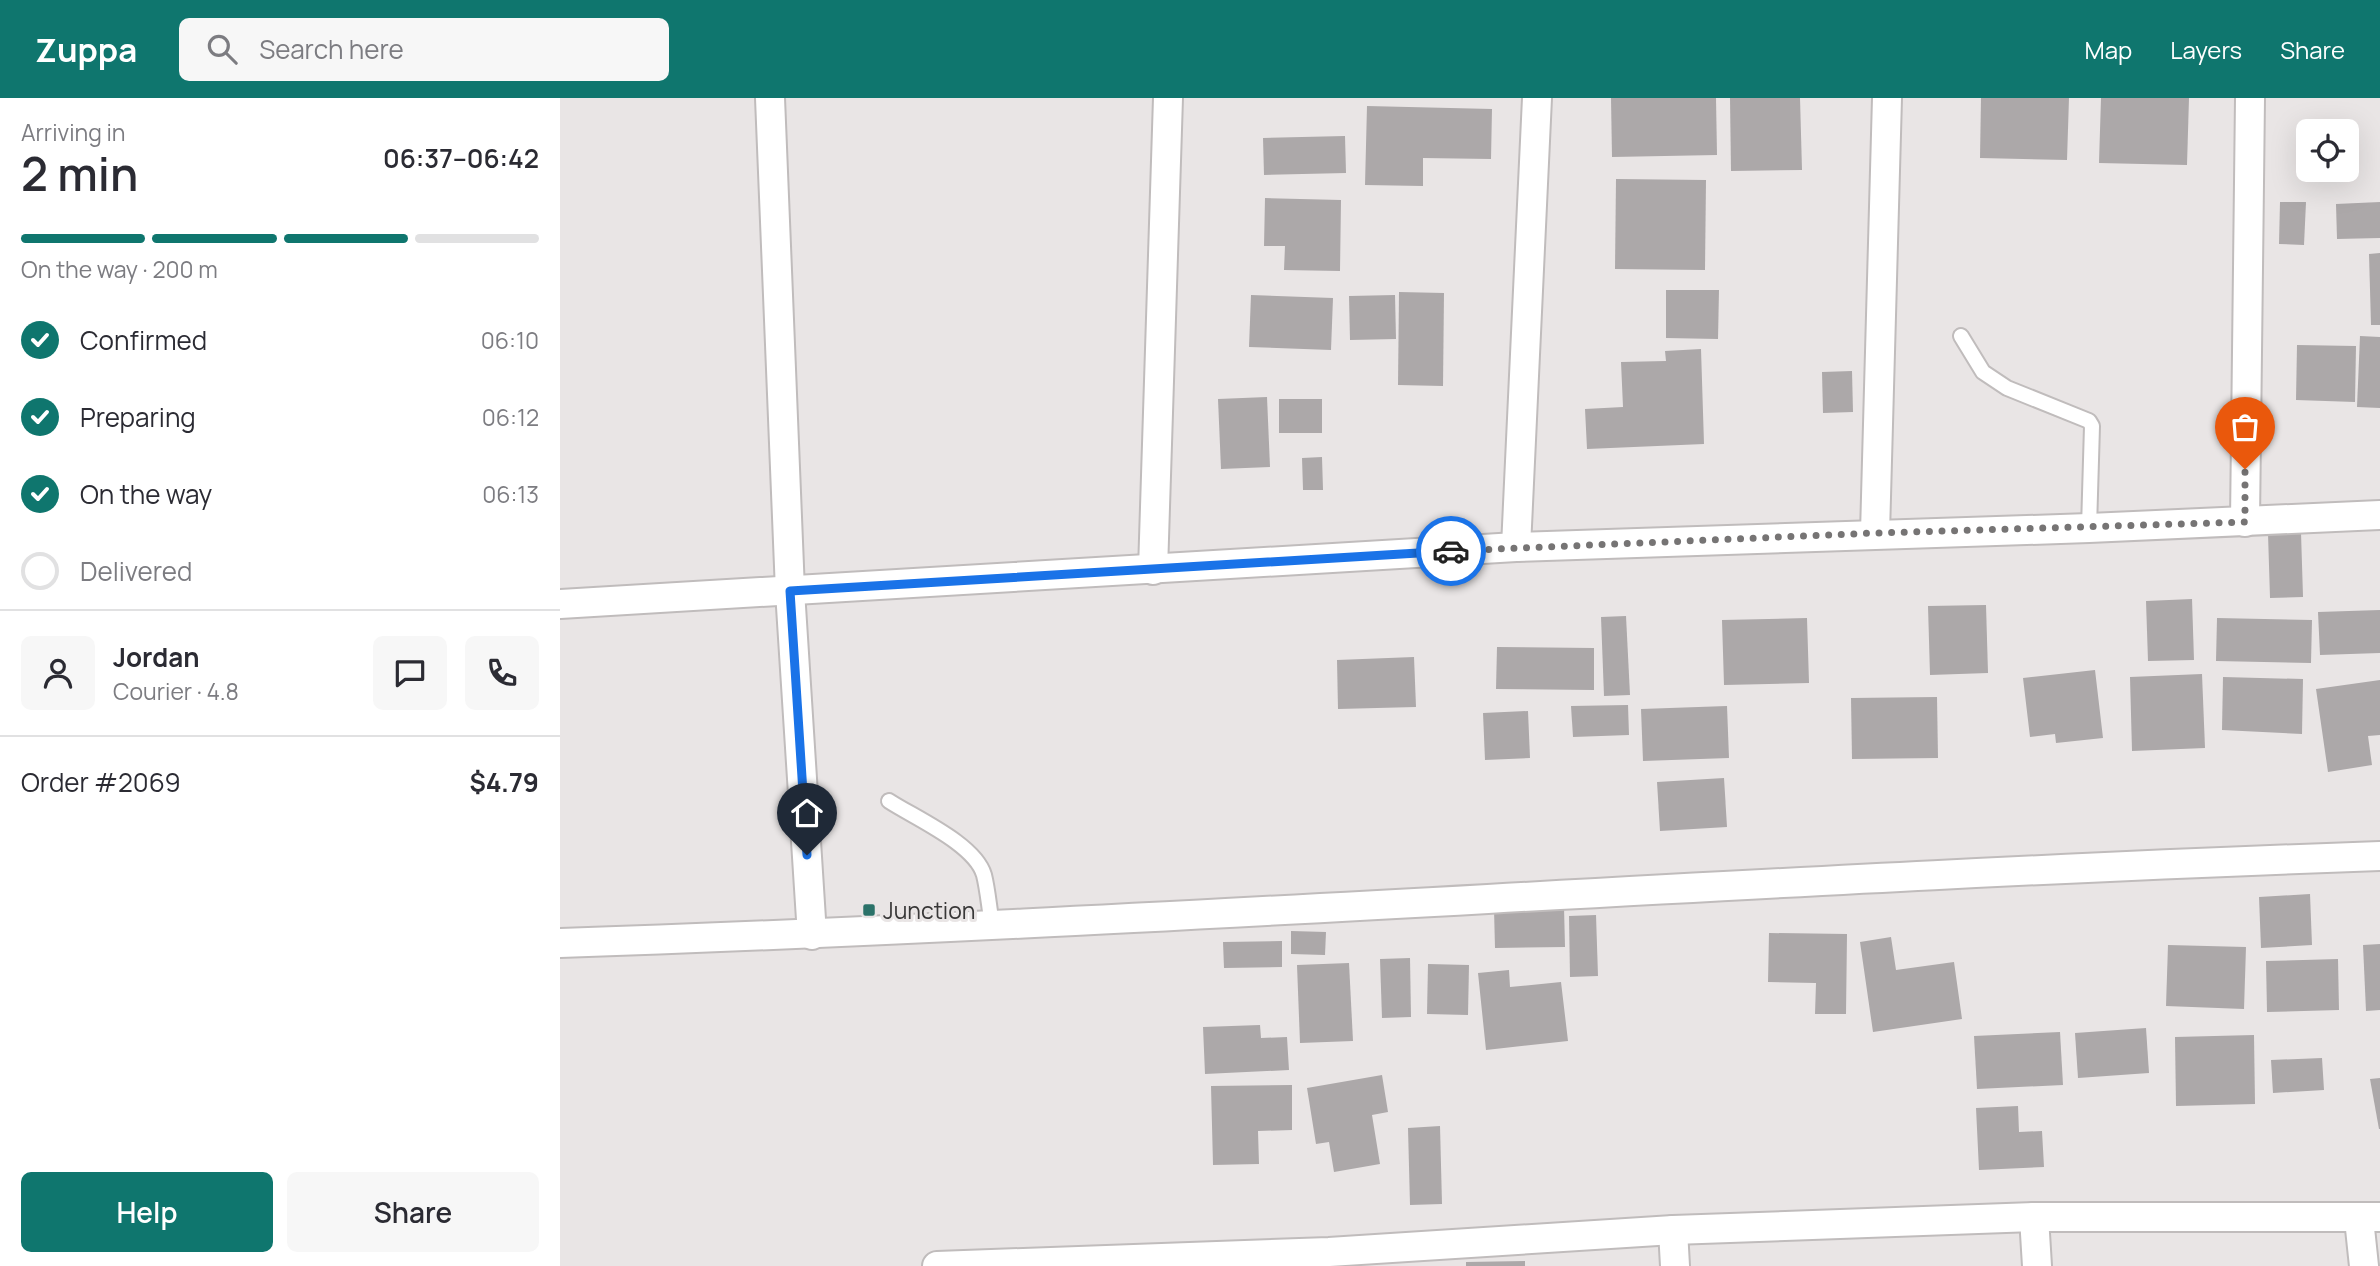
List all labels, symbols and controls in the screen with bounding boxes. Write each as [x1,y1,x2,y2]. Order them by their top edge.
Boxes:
search box [179,18,669,81]
text: Zuppa [35,27,137,72]
icon: search [203,30,241,68]
text: Search here [259,31,404,67]
text: Map [2085,33,2132,66]
text: Layers [2170,33,2242,66]
text: Share [2280,33,2345,66]
text: Arriving in [21,116,126,148]
map controls [2296,119,2359,182]
button: locate [2296,119,2359,182]
text: 06:37–06:42 [383,140,539,176]
text: 2 min [21,142,138,205]
text: On the way · 200 m [21,253,218,285]
icon: check [21,321,59,359]
text: Confirmed [80,322,207,358]
text: 06:10 [481,324,539,356]
pin [2215,397,2275,469]
icon: check [21,398,59,436]
text: Preparing [80,399,196,435]
text: 06:12 [482,401,539,433]
icon: bag [2226,408,2264,446]
icon: check [21,475,59,513]
text: On the way [80,476,212,512]
text: 06:13 [482,478,539,510]
courier [1416,516,1486,586]
icon: car [1432,532,1470,570]
text: Delivered [80,553,192,589]
button: person [21,636,95,710]
button: chat [373,636,447,710]
button: phone [465,636,539,710]
text: Jordan [113,639,199,675]
text: Courier · 4.8 [113,675,239,707]
text: Order #2069 [21,764,181,800]
text: $4.79 [469,764,539,800]
pin [777,783,837,855]
icon: home [788,794,826,832]
place label: Junction [883,894,976,926]
marker: Junction [861,902,877,918]
button: Help [21,1172,273,1252]
button: Share [287,1172,539,1252]

